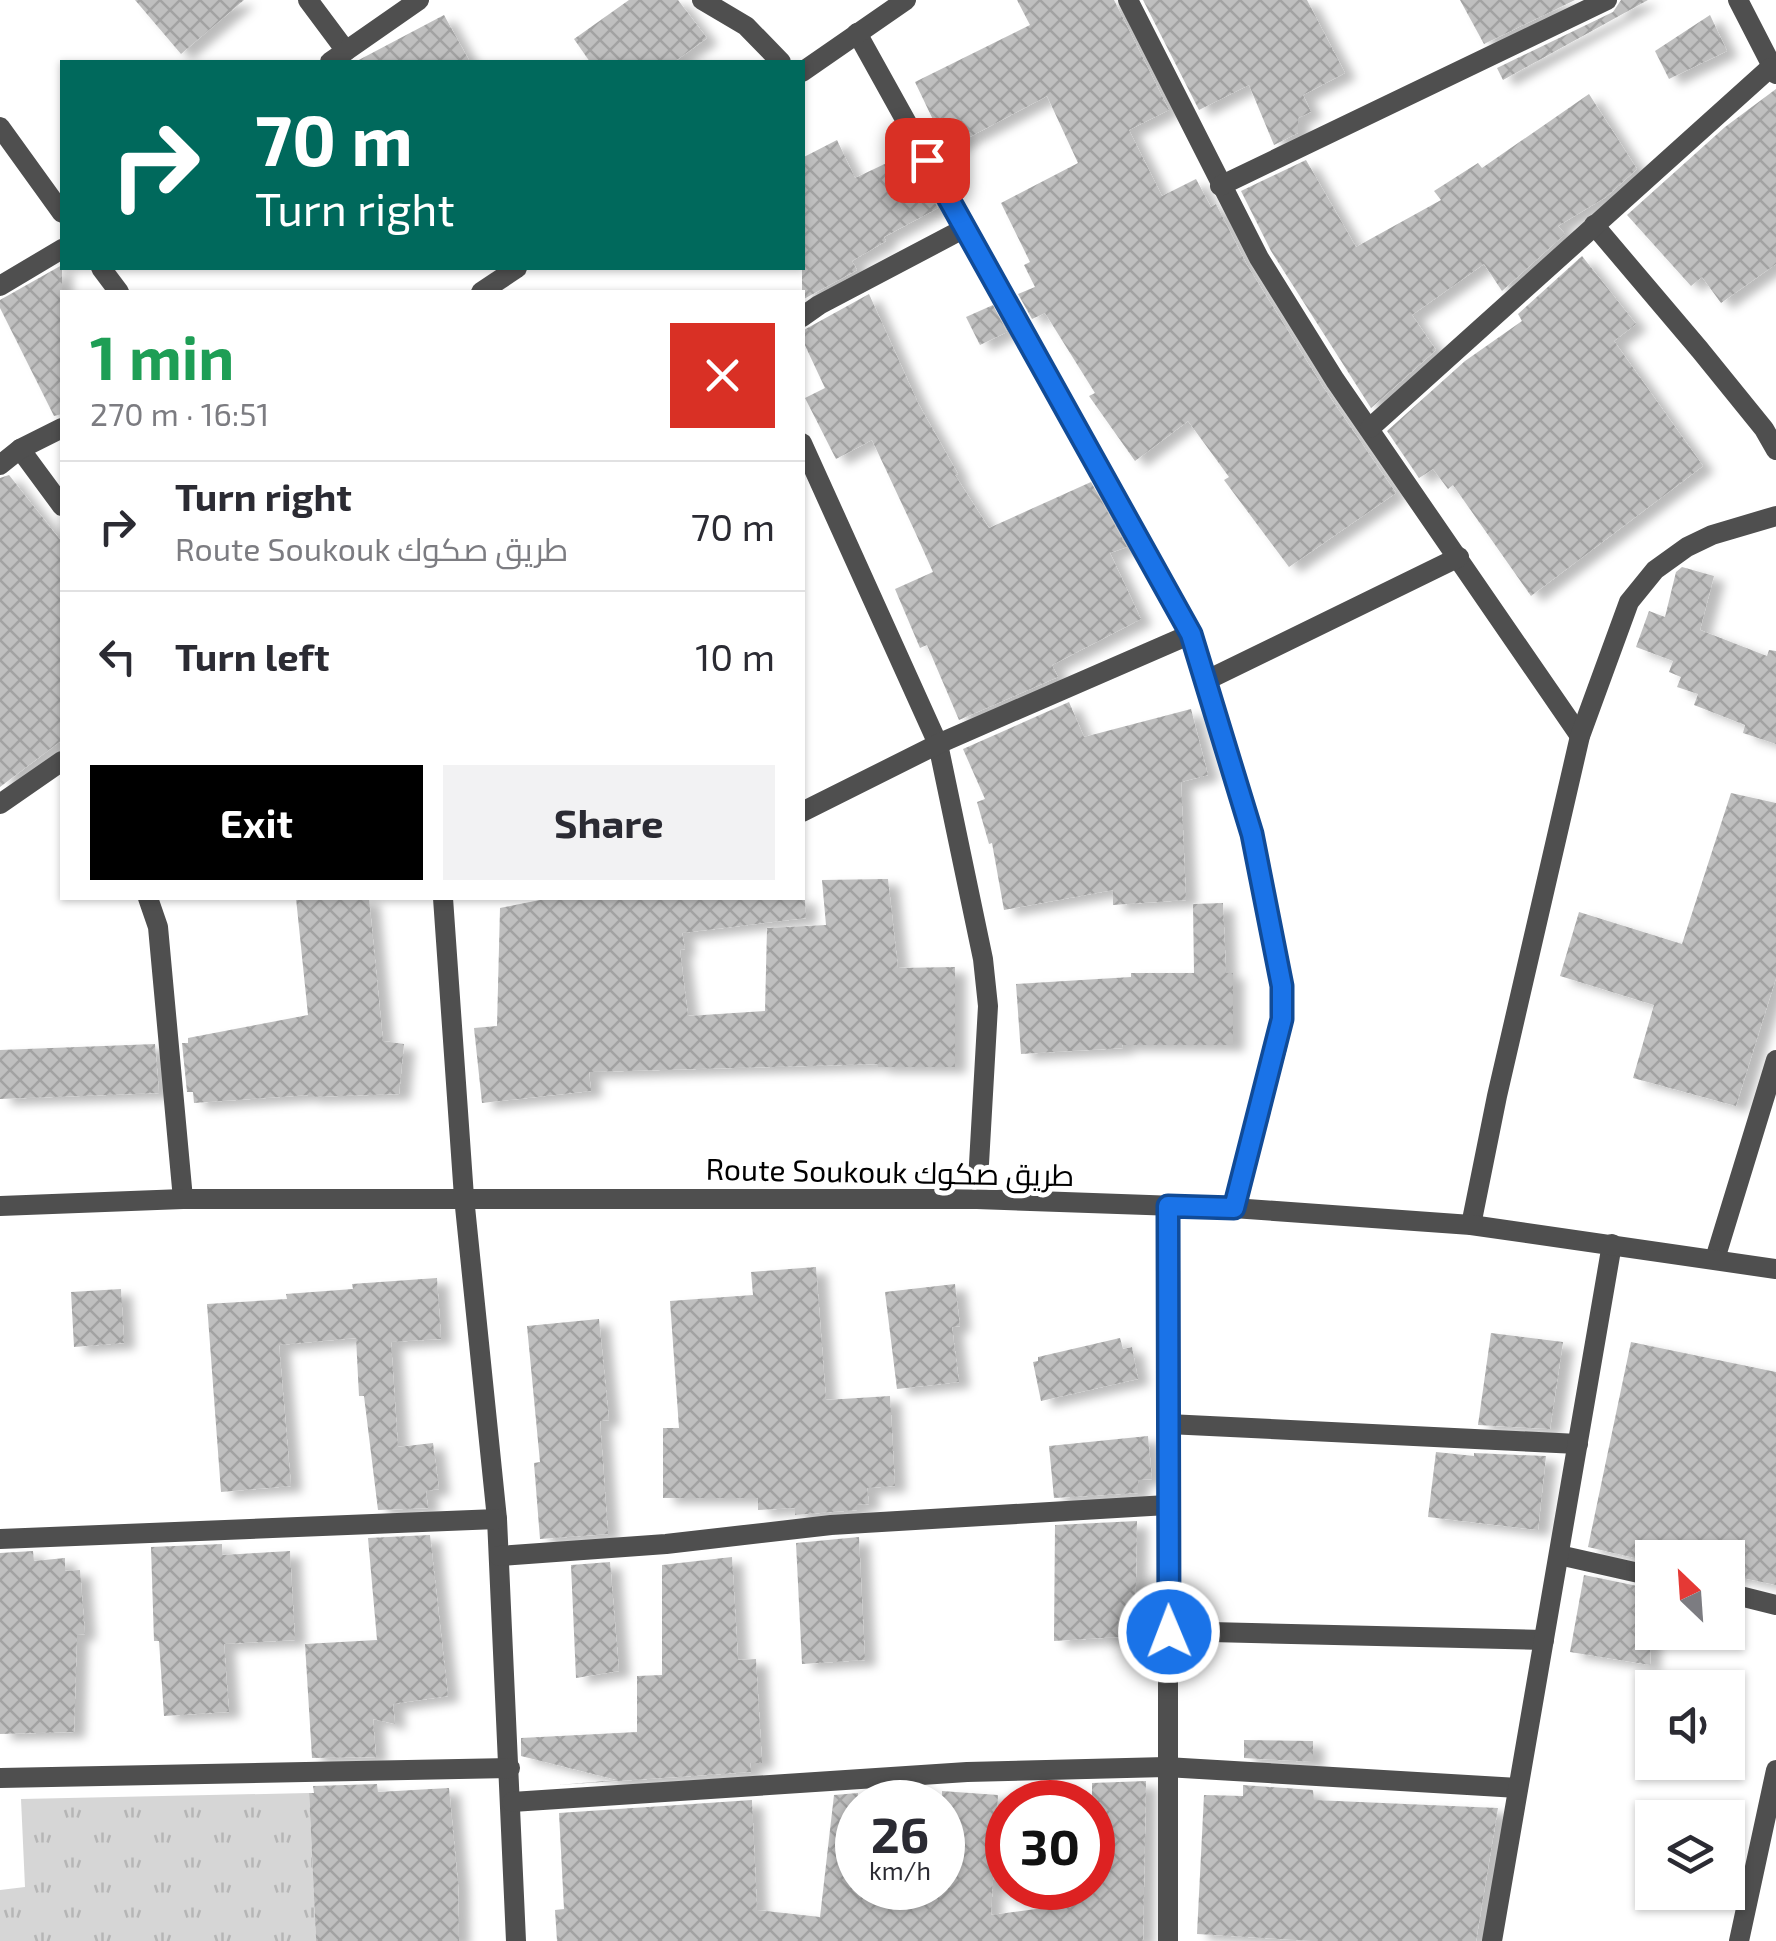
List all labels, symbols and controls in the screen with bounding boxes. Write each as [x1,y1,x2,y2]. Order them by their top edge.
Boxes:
text: 70 m [255,96,413,180]
icon: right [90,100,220,230]
pin [885,118,970,203]
icon: arrive [900,133,955,188]
text: Turn right [255,181,455,235]
text: 1 min [90,320,234,392]
button: close [670,323,775,428]
text: 270 m · 16:51 [90,394,269,432]
text: Turn right [175,473,352,519]
icon: right [90,499,145,554]
text: 70 m [691,503,775,549]
text: Route Soukouk طريق صكوك [175,529,568,567]
icon: left [90,629,145,684]
text: Turn left [175,633,330,679]
text: 10 m [695,633,775,679]
button: Exit [90,765,423,880]
button: Share [443,765,775,880]
street label: Route Soukouk طريق صكوك [705,1150,1075,1194]
north arrow [1635,1540,1745,1650]
map controls [1635,1540,1745,1910]
position arrow [1117,1580,1221,1684]
button: sound [1635,1670,1745,1780]
speed limit sign: 30 [985,1780,1115,1910]
button: layers [1635,1800,1745,1910]
text: 26 [871,1803,929,1863]
text: km/h [869,1855,931,1885]

